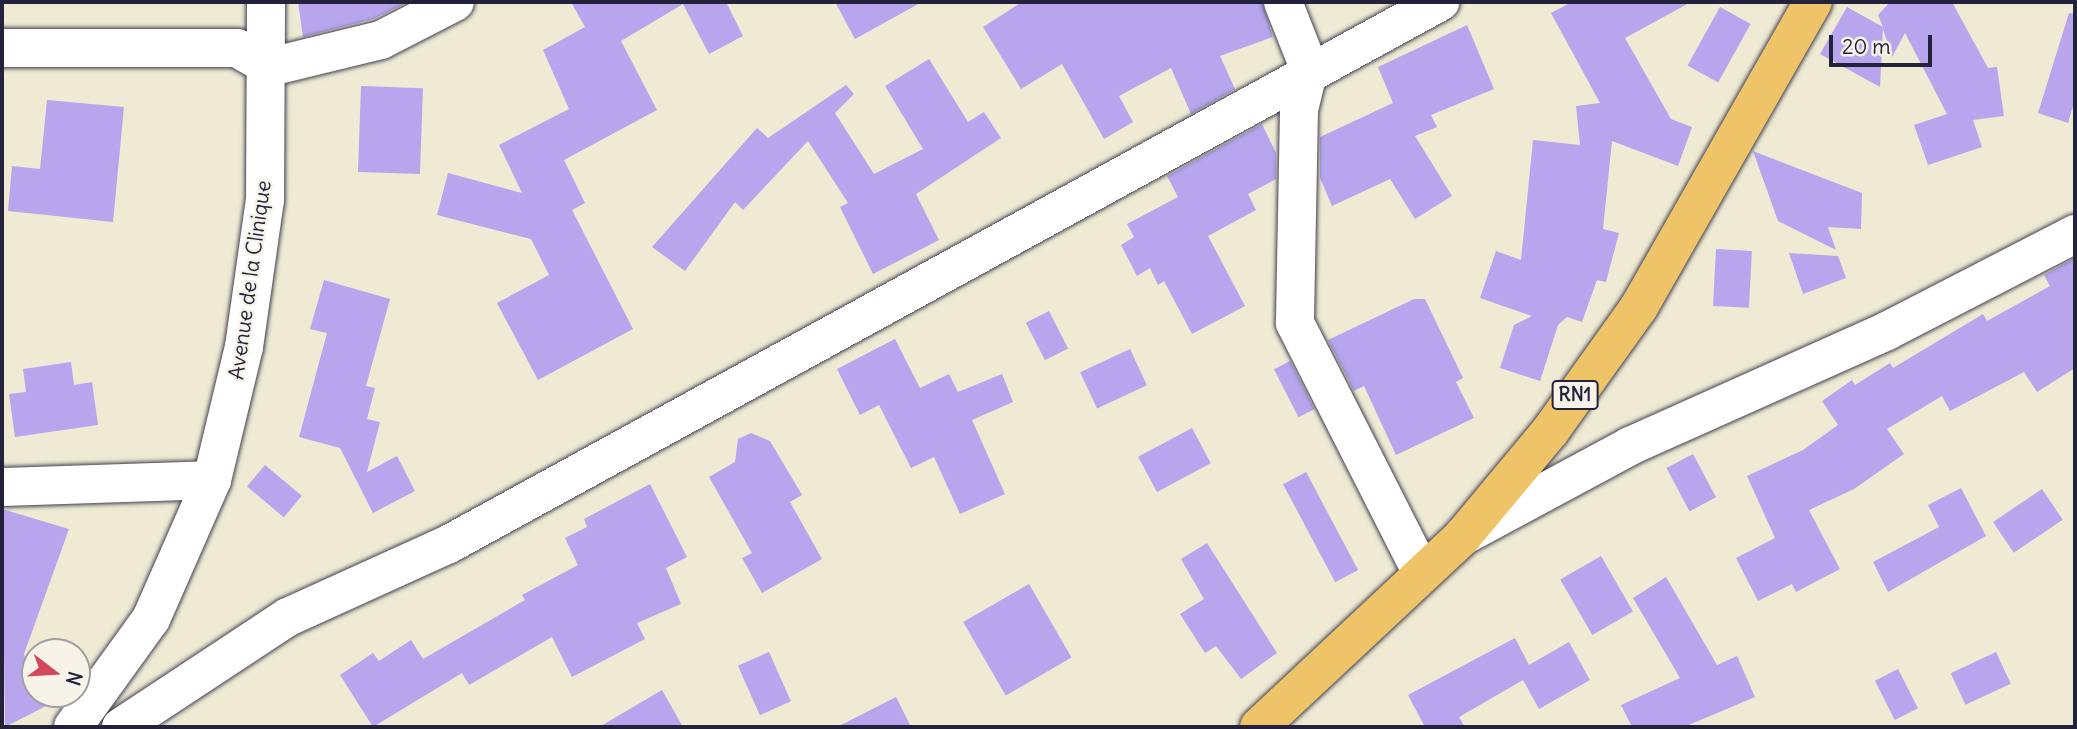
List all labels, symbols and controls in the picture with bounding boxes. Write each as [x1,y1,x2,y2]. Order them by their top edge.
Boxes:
scale bar [1832,21,1935,65]
text: 20 m [1842,33,1891,60]
street label: Avenue de la Clinique [224,179,276,381]
road number: RN1 [1550,380,1600,410]
north arrow [21,638,91,708]
text: N [61,669,88,688]

